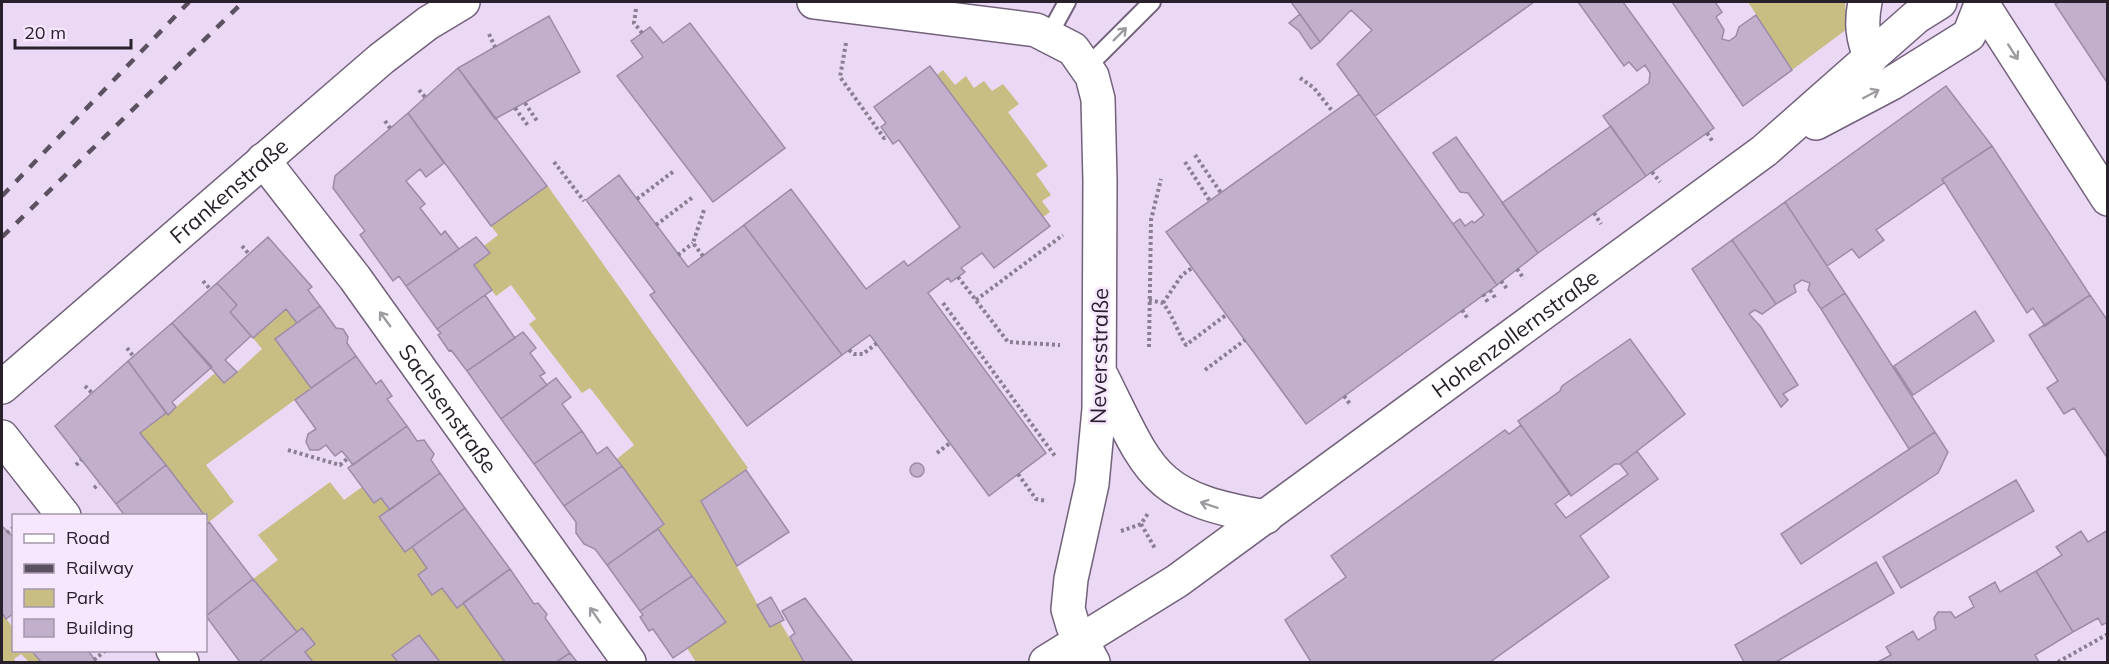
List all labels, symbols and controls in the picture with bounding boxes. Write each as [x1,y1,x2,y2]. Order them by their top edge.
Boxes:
scale bar [15,12,130,50]
text: 20 m [24,21,66,44]
one-way arrow [1113,26,1127,41]
one-way arrow [2006,43,2019,60]
one-way arrow [1862,88,1879,100]
street label: Frankenstraße [164,132,294,250]
street label: Hohenzollernstraße [1426,263,1604,404]
street label: Neversstraße [1084,288,1114,424]
one-way arrow [379,311,391,327]
street label: Sachsenstraße [393,339,504,479]
one-way arrow [1200,498,1219,509]
legend [12,514,207,652]
text: Road [66,526,110,549]
text: Railway [66,556,134,579]
text: Park [66,586,105,609]
one-way arrow [589,607,602,623]
text: Building [66,616,134,639]

